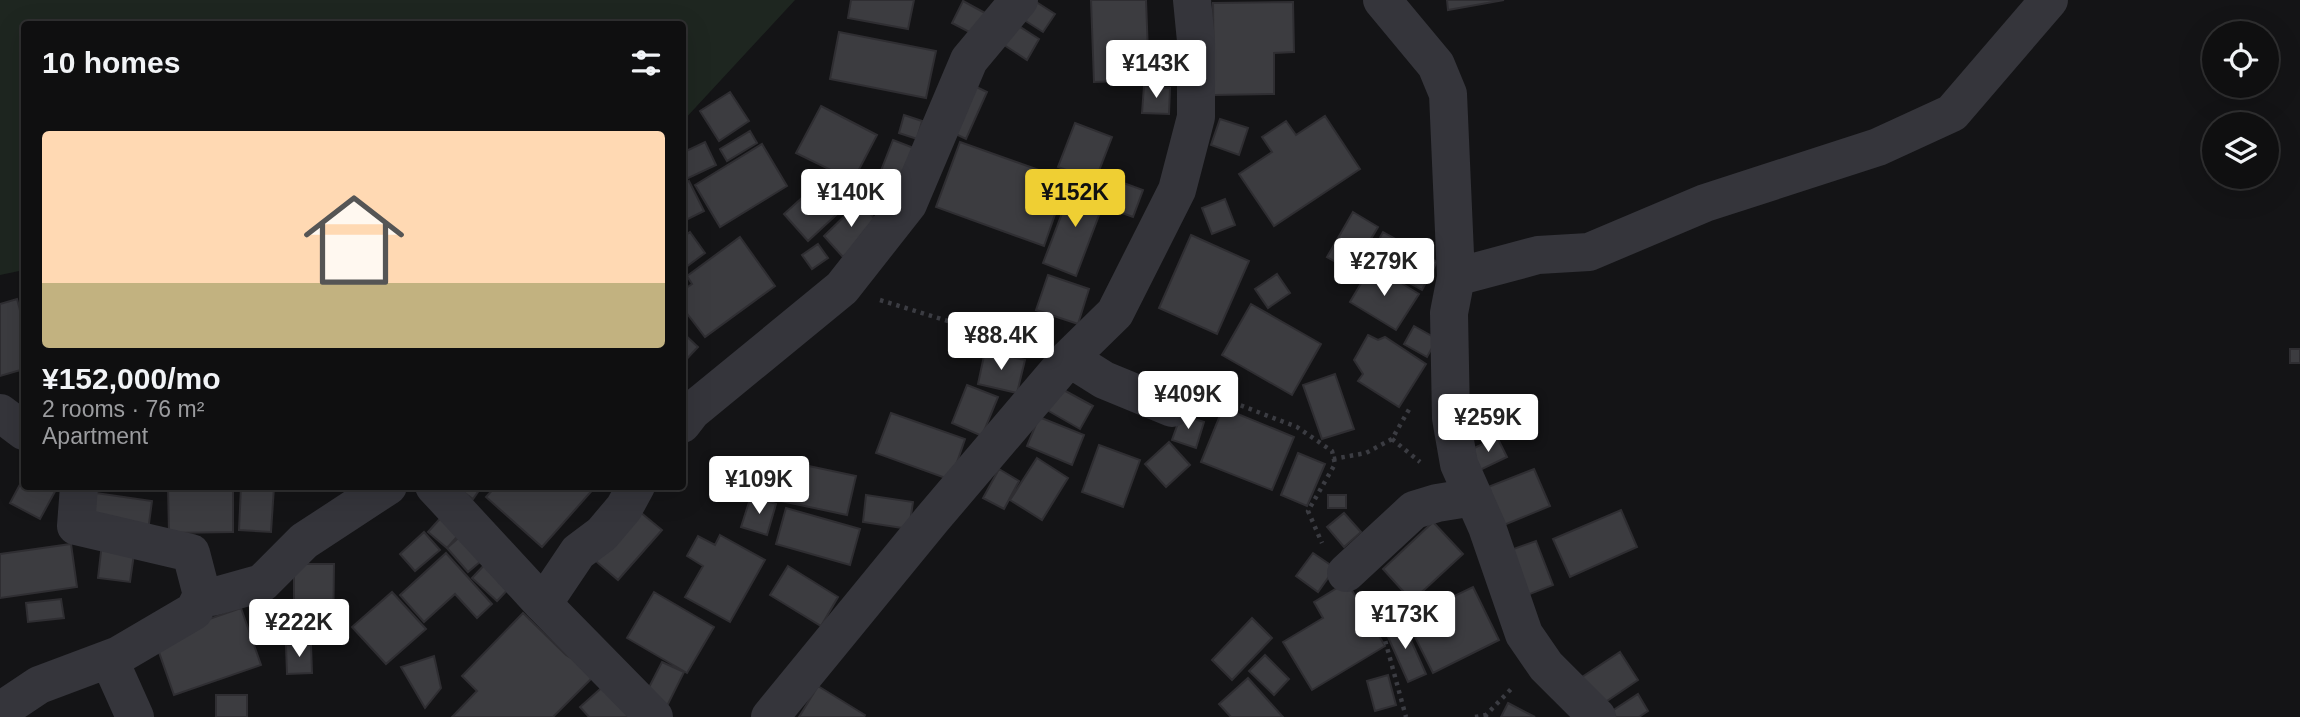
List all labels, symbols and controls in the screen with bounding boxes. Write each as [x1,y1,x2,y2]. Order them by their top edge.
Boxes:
map controls [2202,21,2279,189]
button: locate [2202,21,2279,98]
pin: ¥143K [1107,41,1205,100]
icon: filters [627,44,665,82]
text: 10 homes [42,46,180,79]
text: ¥143K [1122,50,1190,76]
button: layers [2202,112,2279,189]
pin: ¥140K [802,170,900,229]
pin: ¥152K [1026,170,1124,229]
icon: home [291,177,417,303]
text: ¥140K [817,179,885,205]
text: ¥152K [1041,179,1109,205]
pin: ¥279K [1335,238,1433,298]
text: ¥279K [1350,248,1418,274]
pin: ¥88.4K [944,312,1058,372]
text: ¥88.4K [964,322,1038,348]
text: ¥152,000/mo [42,362,220,395]
pin: ¥409K [1139,372,1237,431]
text: ¥409K [1154,381,1222,407]
pin: ¥259K [1439,394,1537,454]
text: 2 rooms · 76 m² [42,396,204,422]
text: ¥259K [1454,404,1522,430]
text: Apartment [42,423,148,449]
pin: ¥109K [710,456,808,516]
text: ¥109K [725,466,793,492]
pin: ¥173K [1356,592,1454,651]
pin: ¥222K [250,600,348,659]
text: ¥173K [1371,601,1439,627]
text: ¥222K [265,609,333,635]

